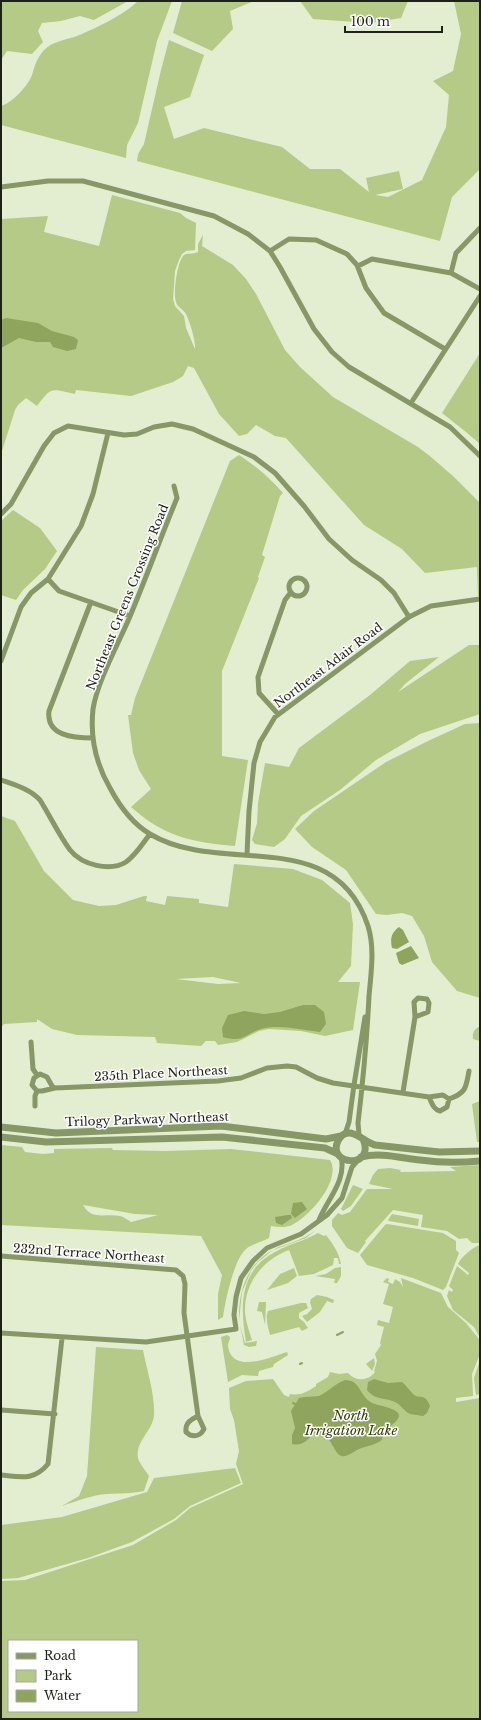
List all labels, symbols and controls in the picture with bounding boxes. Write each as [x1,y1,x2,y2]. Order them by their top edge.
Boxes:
scale bar [345,8,442,34]
text: 100 m [351,14,390,29]
street label: Northeast Greens Crossing Road [83,502,171,692]
street label: Northeast Adair Road [271,619,385,711]
street label: 235th Place Northeast [94,1062,229,1084]
street label: Trilogy Parkway Northeast [65,1109,230,1129]
street label: 232nd Terrace Northeast [13,1240,166,1266]
water label: North Irrigation Lake [304,1407,397,1439]
legend [8,1640,138,1712]
text: Road [44,1648,76,1663]
text: Park [44,1668,72,1683]
text: Water [43,1688,81,1703]

